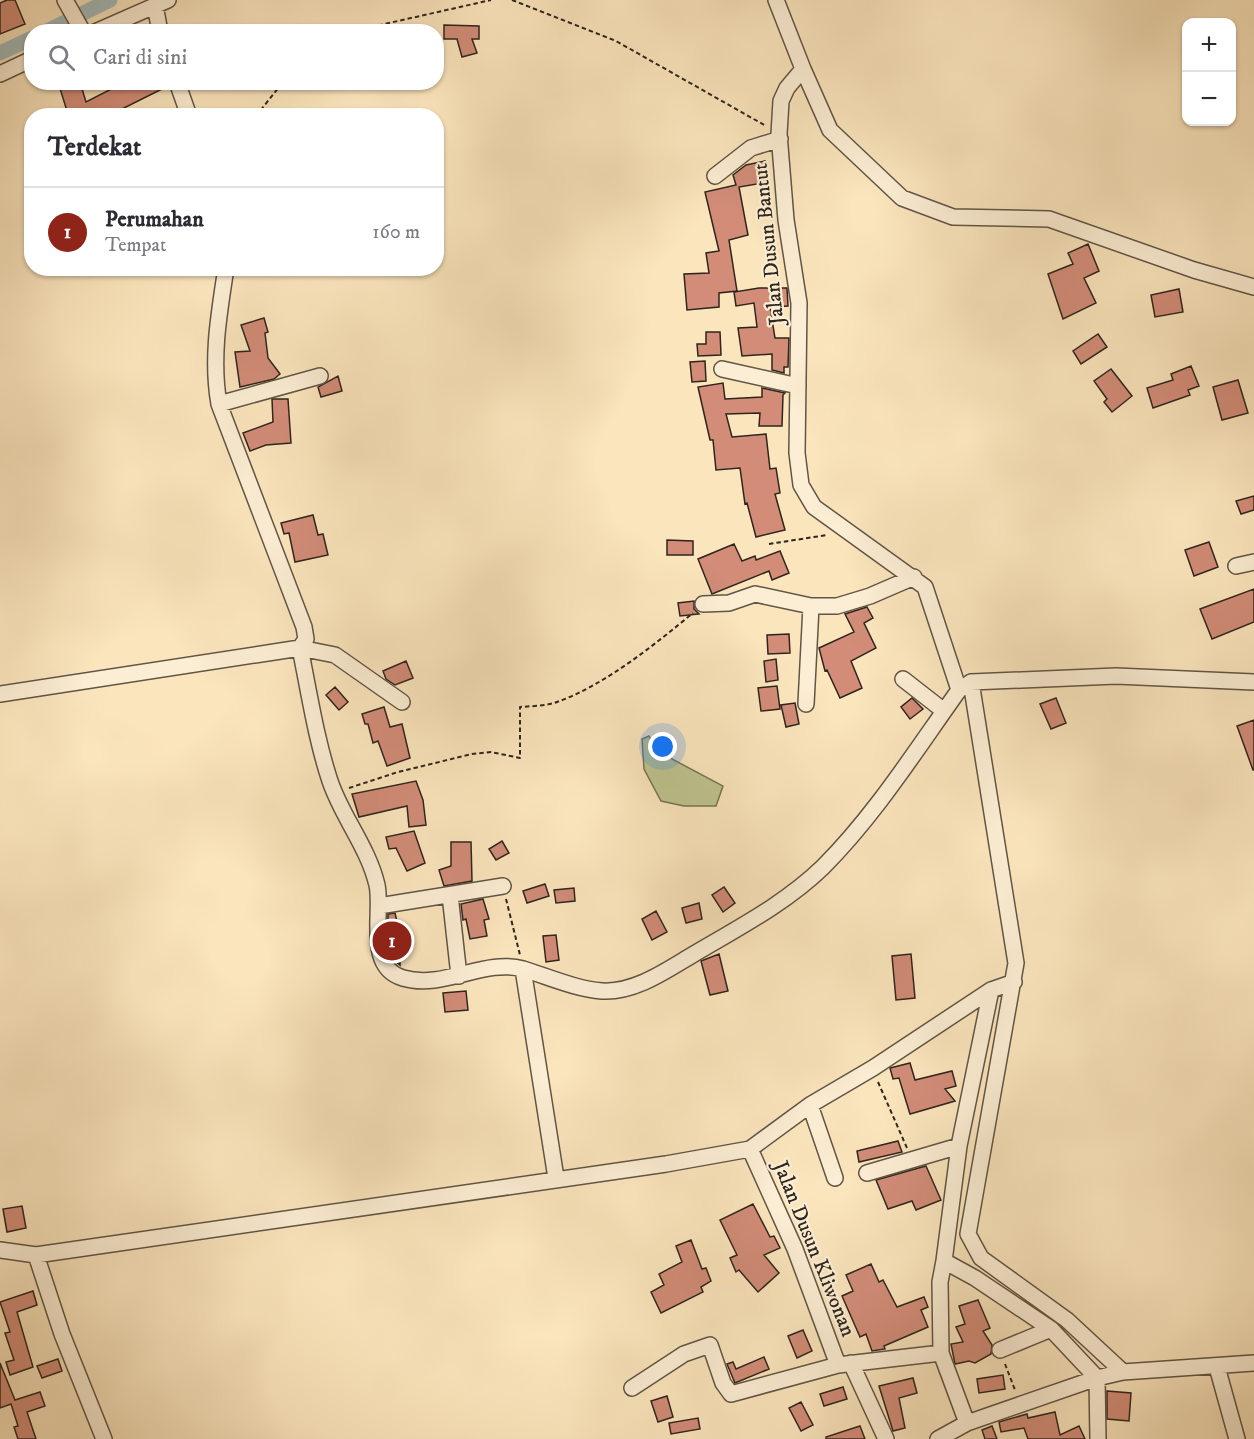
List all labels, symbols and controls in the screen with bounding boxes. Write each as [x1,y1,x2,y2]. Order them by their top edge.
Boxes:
map controls [1182,18,1236,126]
button: + [1182,18,1236,72]
search box [24,24,444,90]
icon: search [45,41,78,74]
text: Cari di sini [93,44,187,71]
button: − [1182,72,1236,126]
text: Terdekat [48,131,141,164]
street label: Jalan Dusun Bantut [748,161,791,328]
text: Perumahan [105,206,204,233]
text: 1 [64,220,71,245]
text: 160 m [372,220,420,245]
text: Tempat [105,233,166,258]
your location [648,732,677,761]
pin: 1 [372,918,412,964]
street label: Jalan Dusun Kliwonan [766,1156,861,1341]

